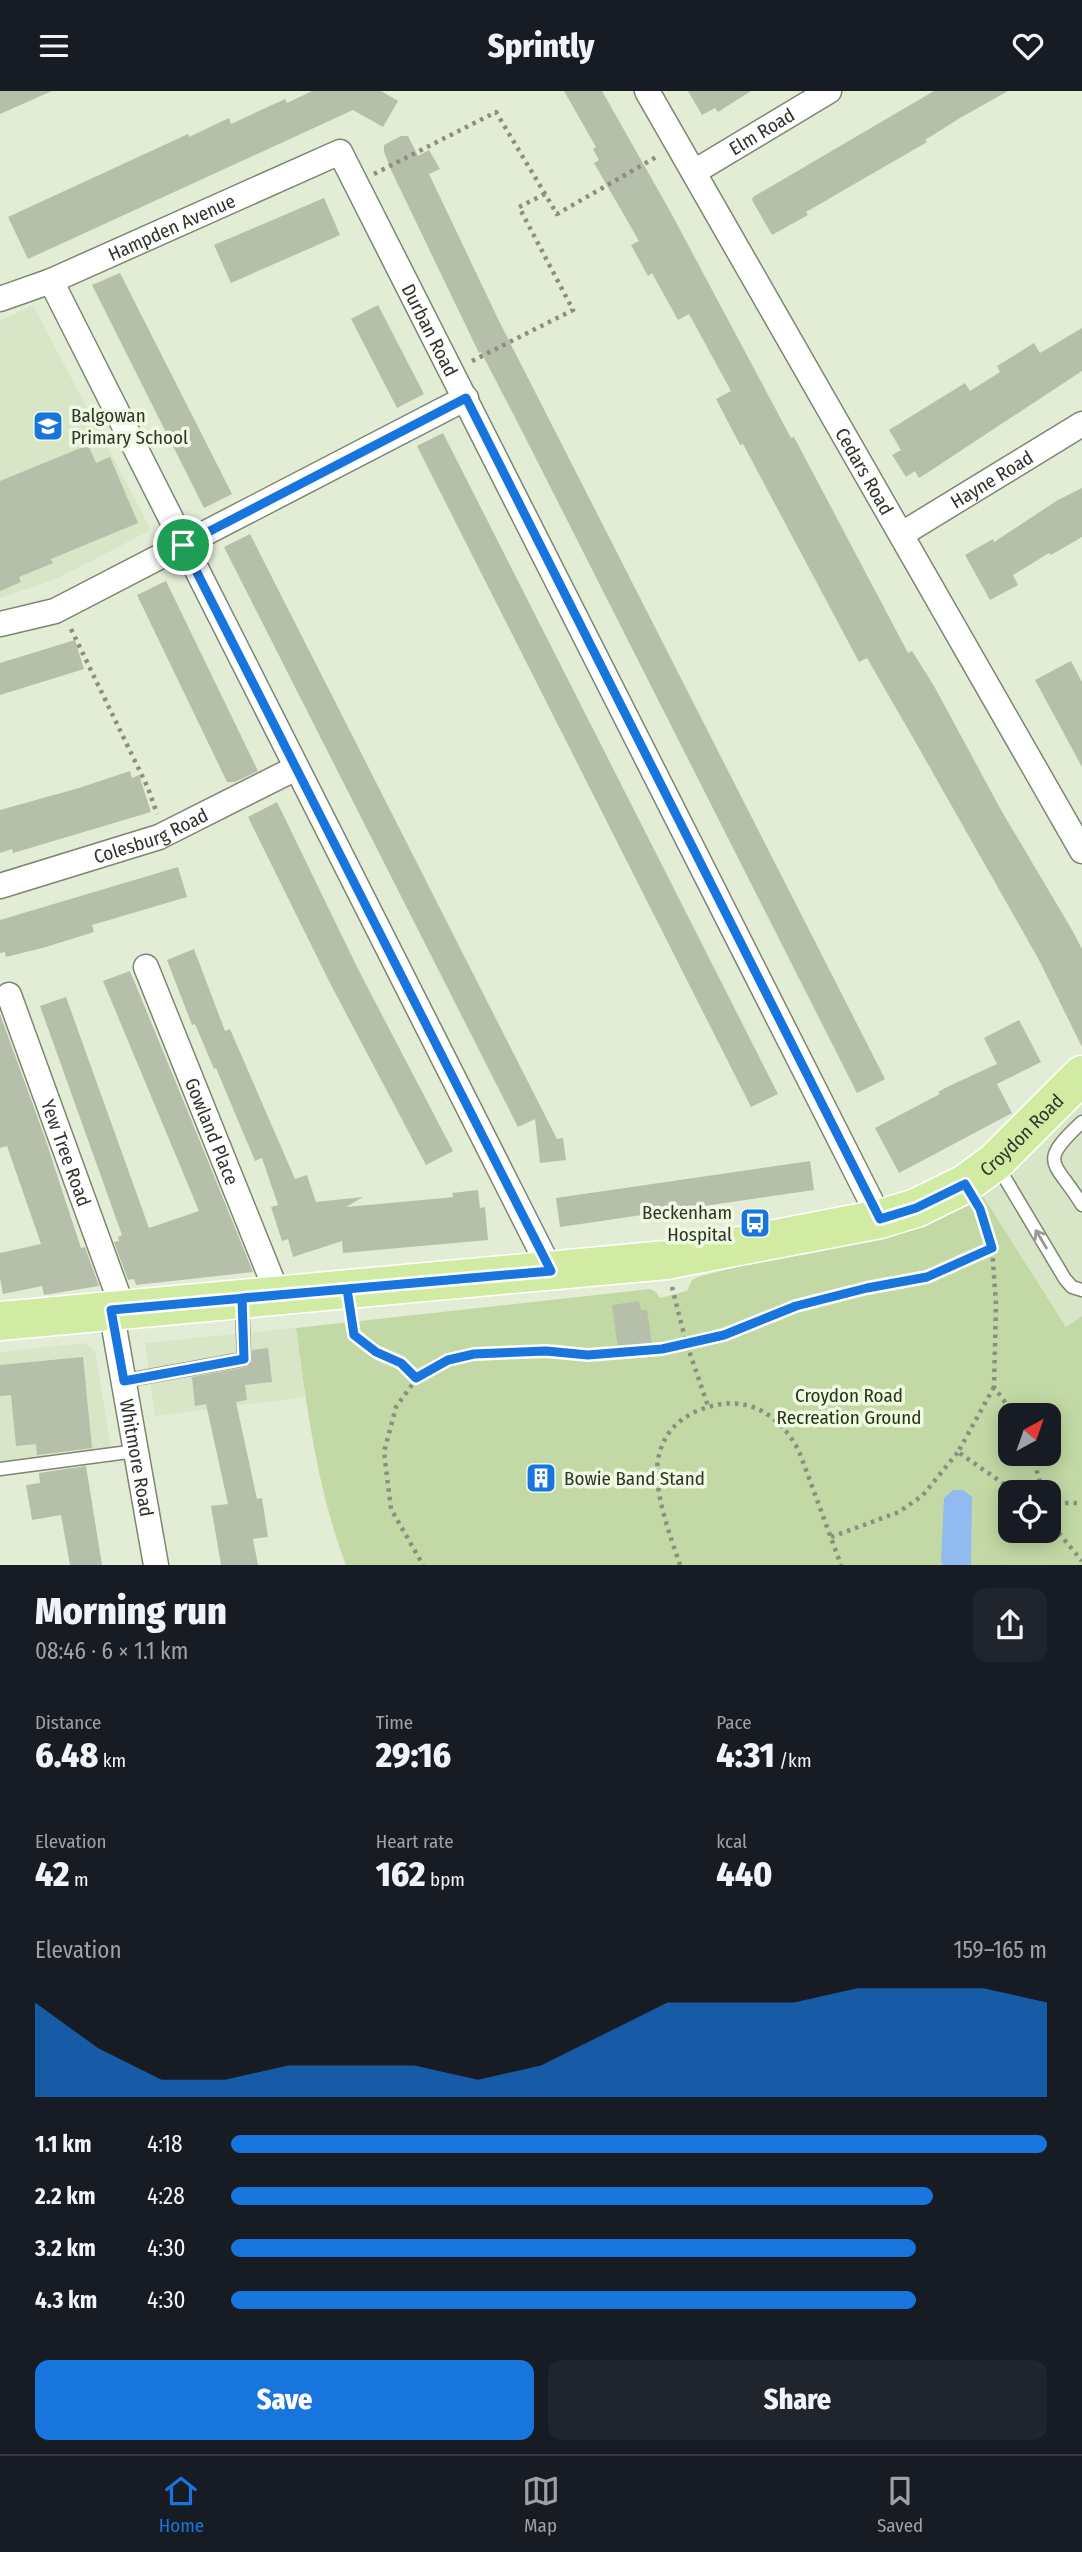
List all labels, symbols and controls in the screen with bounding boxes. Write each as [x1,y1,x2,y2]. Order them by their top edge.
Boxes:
icon: menu [35,27,73,65]
text: Sprintly [488,27,594,65]
icon: heart [1009,27,1047,65]
street label: Elm Road [725,103,799,160]
street label: Hampden Avenue [105,189,239,266]
street label: Durban Road [397,280,463,380]
place label: Balgowan Primary School [71,404,188,449]
school or university icon: Balgowan Primary School [31,409,65,443]
street label: Cedars Road [830,424,898,519]
street label: Hayne Road [946,446,1037,514]
pin [153,515,213,575]
icon: arrive [164,526,202,564]
street label: Colesburg Road [91,803,212,868]
street label: Gowland Place [180,1074,243,1188]
street label: Croydon Road [976,1089,1068,1181]
street label: Yew Tree Road [36,1097,96,1209]
place label: Beckenham Hospital [642,1201,732,1246]
bus stop icon: Beckenham Hospital [738,1206,772,1240]
one-way arrow [1034,1229,1048,1249]
park label: Croydon Road Recreation Ground [777,1384,921,1429]
street label: Whitmore Road [115,1397,158,1519]
north arrow [998,1403,1060,1467]
map controls [998,1403,1061,1543]
building icon: Bowie Band Stand [524,1461,558,1495]
place label: Bowie Band Stand [564,1467,705,1490]
button: locate [998,1480,1061,1543]
text: Morning run [35,1588,227,1634]
button: share [973,1588,1047,1662]
text: 08:46 · 6 × 1.1 km [35,1637,188,1665]
text: Distance [35,1711,102,1734]
text: Time [376,1711,413,1734]
text: Pace [716,1711,752,1734]
text: 6.48 [35,1734,98,1776]
text: 29:16 [376,1734,451,1776]
text: 4:31 [716,1734,775,1776]
text: km [98,1749,126,1772]
text: /km [775,1749,812,1772]
text: Elevation [35,1830,107,1853]
text: Heart rate [376,1830,454,1853]
text: kcal [716,1830,747,1853]
text: 42 [35,1853,69,1895]
text: 162 [376,1853,426,1895]
text: 440 [716,1853,772,1895]
text: m [69,1868,89,1891]
text: bpm [426,1868,465,1891]
text: Elevation [35,1936,122,1964]
text: 159–165 m [953,1936,1047,1964]
text: 1.1 km [35,2130,91,2158]
text: 4:18 [147,2130,183,2158]
text: 2.2 km [35,2182,96,2210]
text: 4:28 [147,2182,185,2210]
text: 3.2 km [35,2234,96,2262]
text: 4:30 [147,2234,186,2262]
text: 4.3 km [35,2286,97,2314]
text: 4:30 [147,2286,186,2314]
button: Save [35,2360,534,2440]
button: Share [548,2360,1047,2440]
tab: Home [159,2472,204,2537]
tab: Map [522,2472,560,2537]
tab: Saved [877,2472,923,2537]

